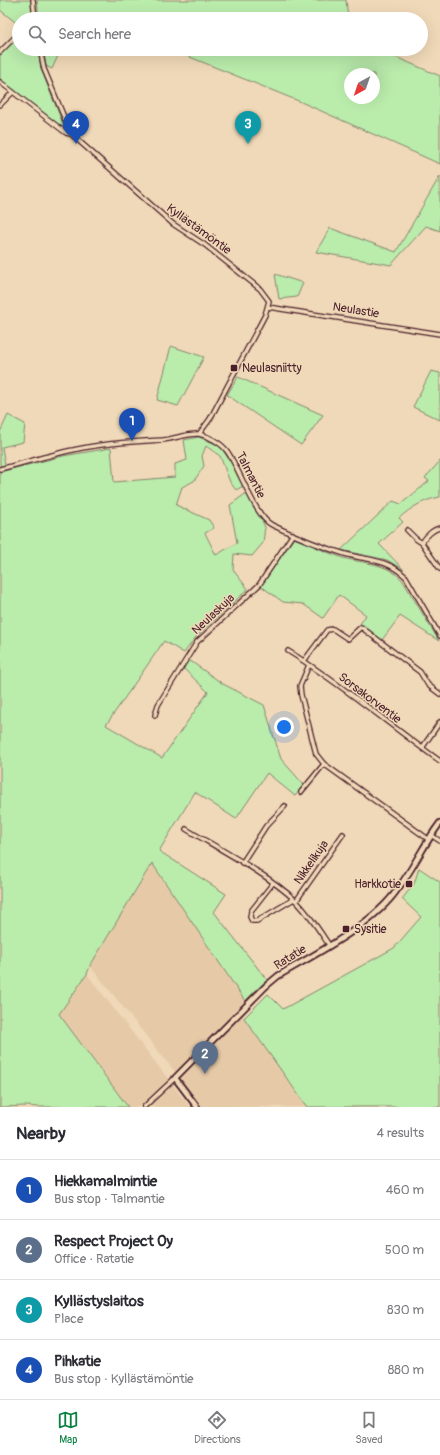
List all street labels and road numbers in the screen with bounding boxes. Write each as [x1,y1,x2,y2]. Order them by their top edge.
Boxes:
street label: Kyllästämöntie [163,201,234,258]
street label: Neulastie [332,299,380,322]
street label: Talmantie [233,450,269,501]
street label: Neulaskuja [189,590,238,638]
street label: Sorsakorventie [335,670,404,727]
street label: Nikkelikuja [291,837,332,887]
street label: Ratatie [271,942,309,973]

